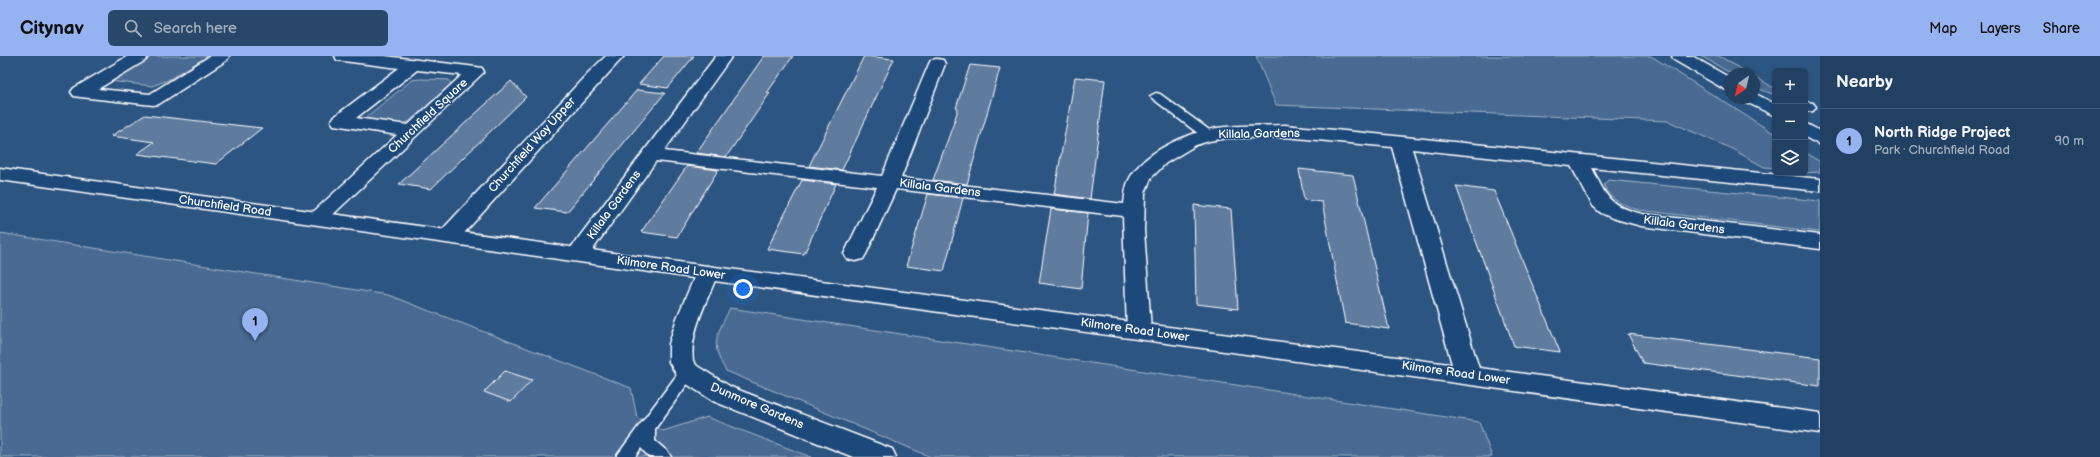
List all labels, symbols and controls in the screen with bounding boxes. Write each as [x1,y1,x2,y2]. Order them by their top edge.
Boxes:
search box [108,10,388,46]
text: Citynav [20,17,84,40]
icon: search [122,17,144,39]
text: Search here [154,19,237,38]
text: Map [1929,20,1957,37]
text: Layers [1979,20,2021,37]
text: Share [2043,20,2080,37]
north arrow [1724,68,1760,104]
map controls [1772,68,1808,176]
button: + [1772,68,1808,104]
text: Nearby [1836,72,1893,92]
street label: Churchfield Square [385,75,471,157]
street label: Churchfield Way Upper [485,94,579,196]
button: − [1772,104,1808,140]
text: North Ridge Project [1874,123,2010,142]
street label: Killala Gardens [1218,126,1300,142]
text: 1 [1846,133,1852,149]
text: 90 m [2055,133,2084,149]
button: layers [1772,140,1808,176]
text: Park · Churchfield Road [1874,142,2010,158]
street label: Killala Gardens [584,167,644,243]
street label: Killala Gardens [898,176,982,200]
street label: Churchfield Road [178,192,272,220]
street label: Killala Gardens [1642,213,1726,237]
street label: Kilmore Road Lower [616,253,727,283]
your location [733,279,753,299]
pin: 1 [242,308,268,341]
street label: Kilmore Road Lower [1080,315,1191,345]
street label: Kilmore Road Lower [1401,358,1512,388]
street label: Dunmore Gardens [708,380,806,432]

